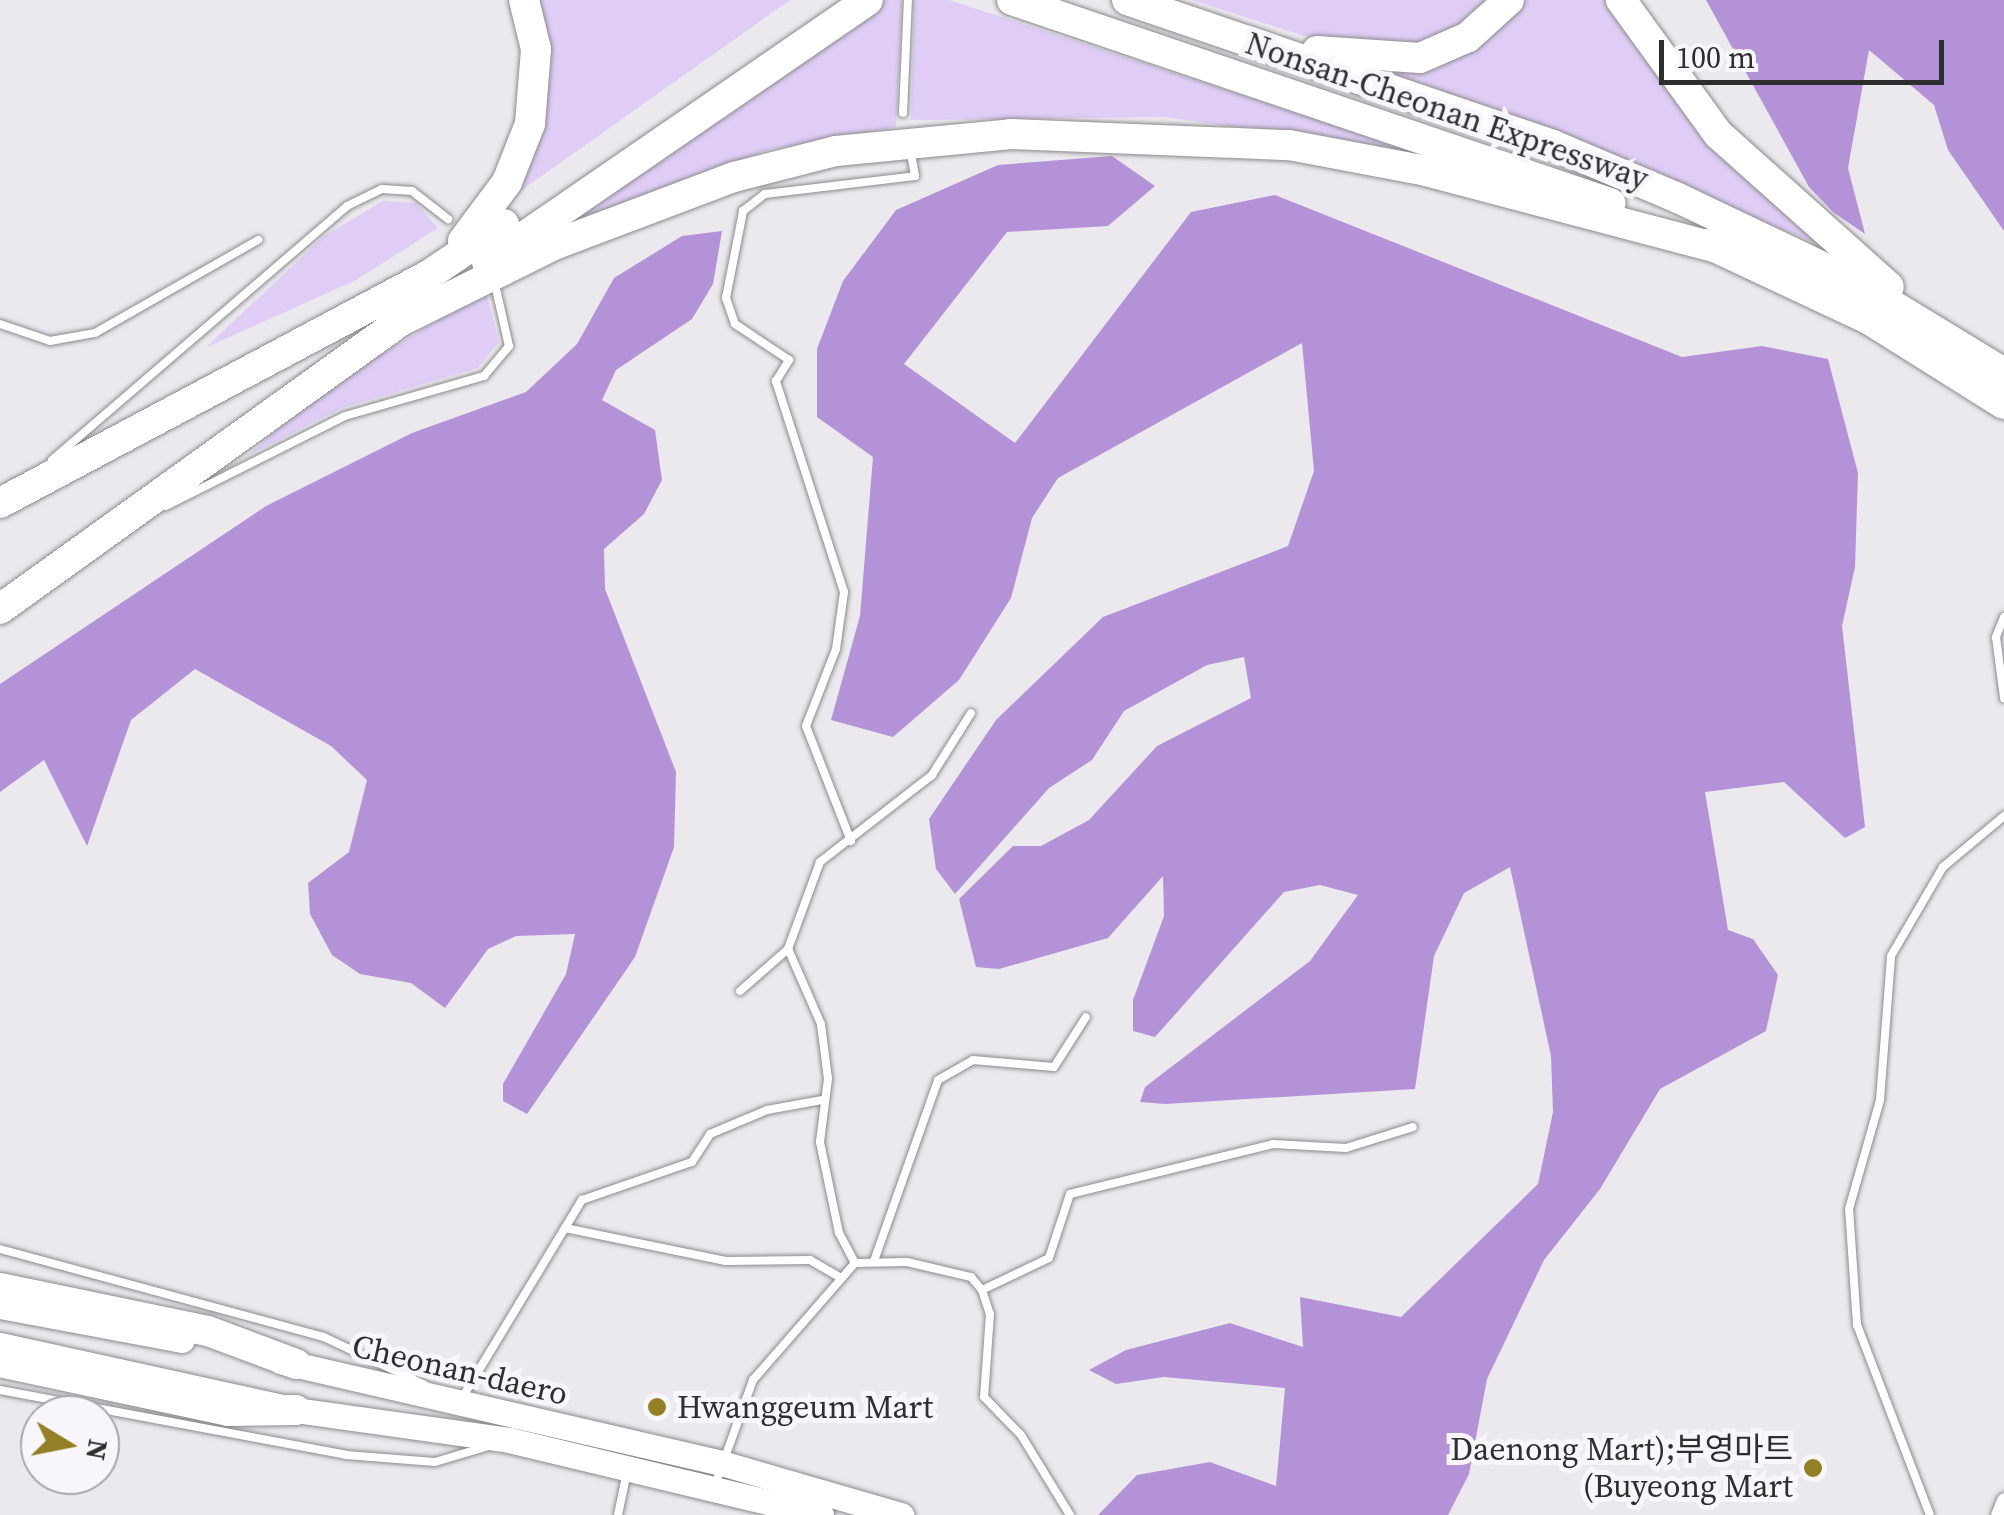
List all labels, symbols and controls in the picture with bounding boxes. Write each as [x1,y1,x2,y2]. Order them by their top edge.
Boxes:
scale bar [1664,20,1949,82]
street label: Nonsan-Cheonan Expressway [1241,24,1653,198]
text: 100 m [1676,37,1755,78]
street label: Cheonan-daero [349,1327,571,1413]
place label: Hwanggeum Mart [677,1388,933,1426]
north arrow [20,1395,120,1495]
marker: Hwanggeum Mart [646,1396,668,1418]
place label: Daenong Mart);부영마트 (Buyeong Mart [1450,1431,1793,1506]
text: N [77,1437,118,1463]
marker: Daenong Mart);부영마트 (Buyeong Mart [1802,1457,1824,1479]

